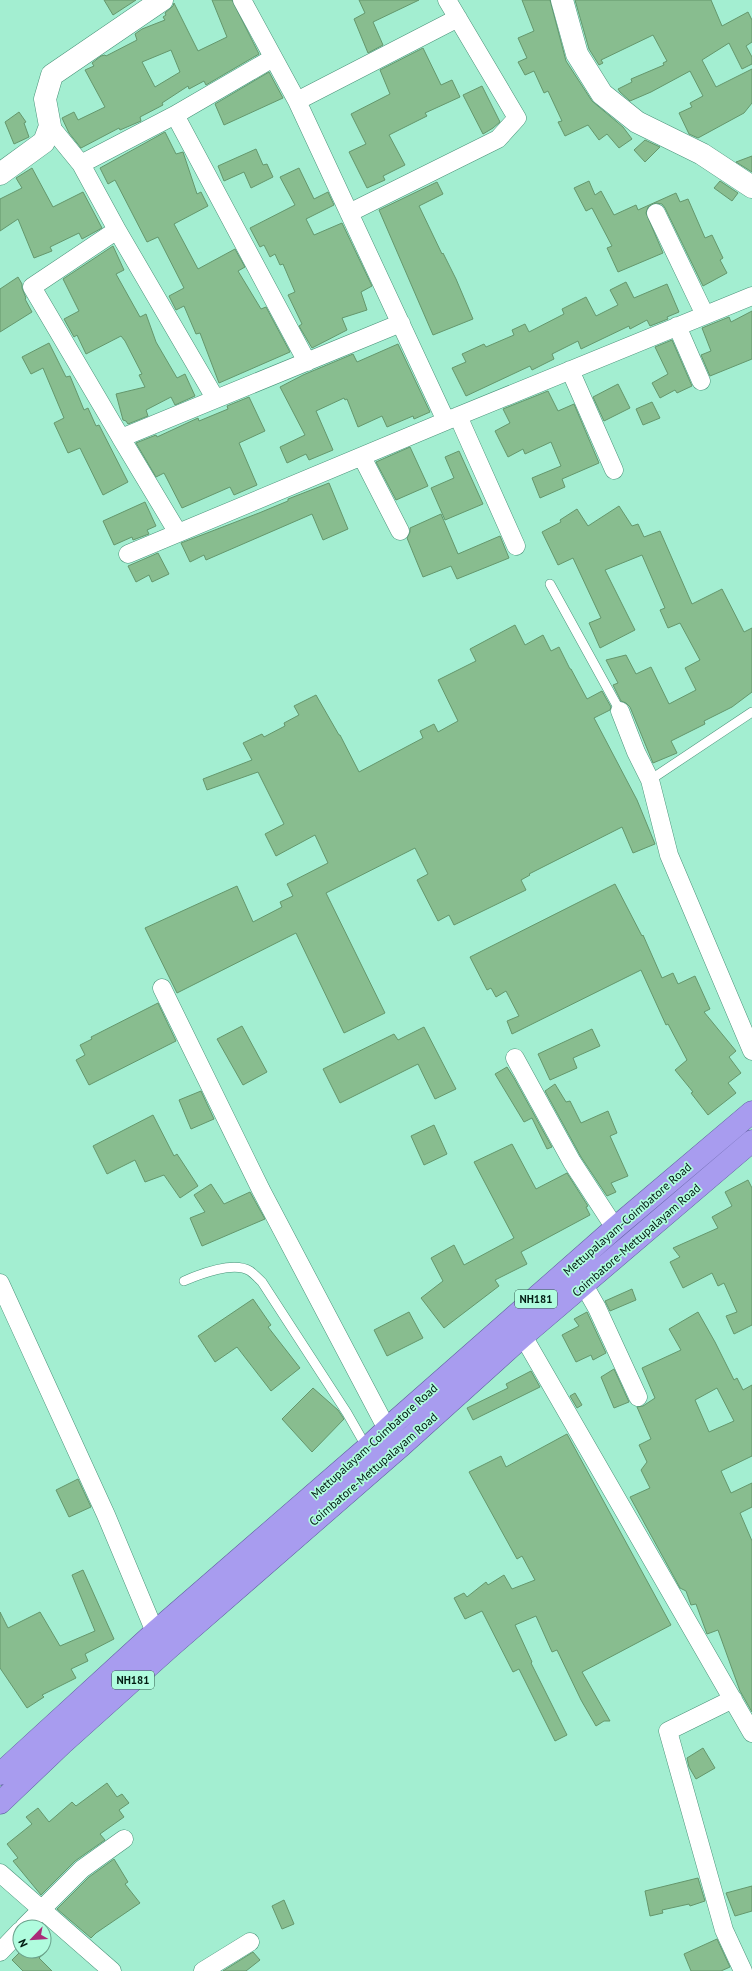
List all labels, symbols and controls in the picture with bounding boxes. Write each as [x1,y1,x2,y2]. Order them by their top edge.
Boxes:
street label: Mettupalayam-Coimbatore Road [560,1159,694,1279]
street label: Coimbatore-Mettupalayam Road [569,1180,703,1300]
road number: NH181 [515,1290,557,1308]
street label: Mettupalayam-Coimbatore Road [308,1380,440,1502]
street label: Coimbatore-Mettupalayam Road [306,1409,440,1529]
road number: NH181 [112,1671,154,1689]
north arrow [12,1919,52,1959]
text: N [15,1937,31,1949]

